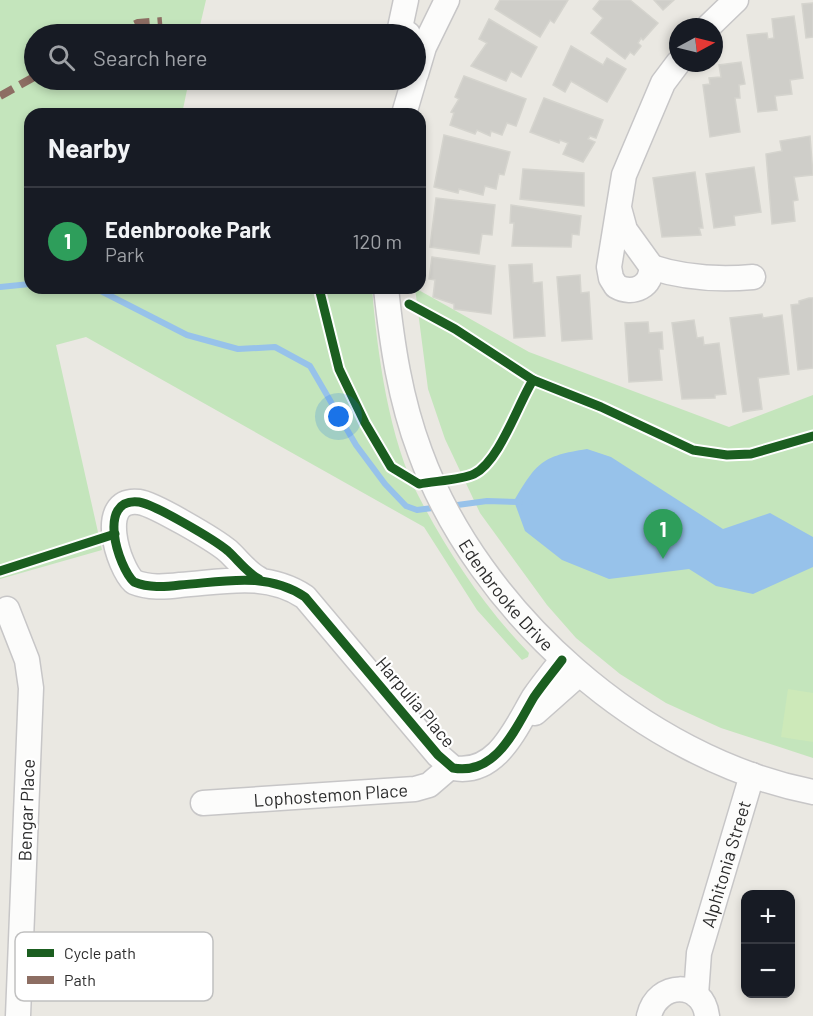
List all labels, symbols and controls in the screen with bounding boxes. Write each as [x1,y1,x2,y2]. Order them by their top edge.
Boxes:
north arrow [669,18,723,72]
search box [24,24,426,90]
icon: search [45,41,78,74]
text: Search here [93,44,207,70]
text: Nearby [48,132,130,163]
text: Edenbrooke Park [105,216,271,242]
text: 1 [64,229,71,253]
text: 120 m [352,229,402,253]
text: Park [105,242,144,266]
your location [324,402,353,431]
pin: 1 [644,510,682,559]
street label: Edenbrooke Drive [454,535,558,655]
street label: Harpulia Place [372,652,460,752]
street label: Bengar Place [13,758,39,862]
street label: Lophostemon Place [253,778,409,811]
street label: Alphitonia Street [696,798,755,930]
map controls [741,890,795,998]
button: + [741,890,795,944]
legend [15,932,213,1001]
text: Cycle path [64,943,136,962]
button: − [741,944,795,998]
text: Path [64,970,96,989]

